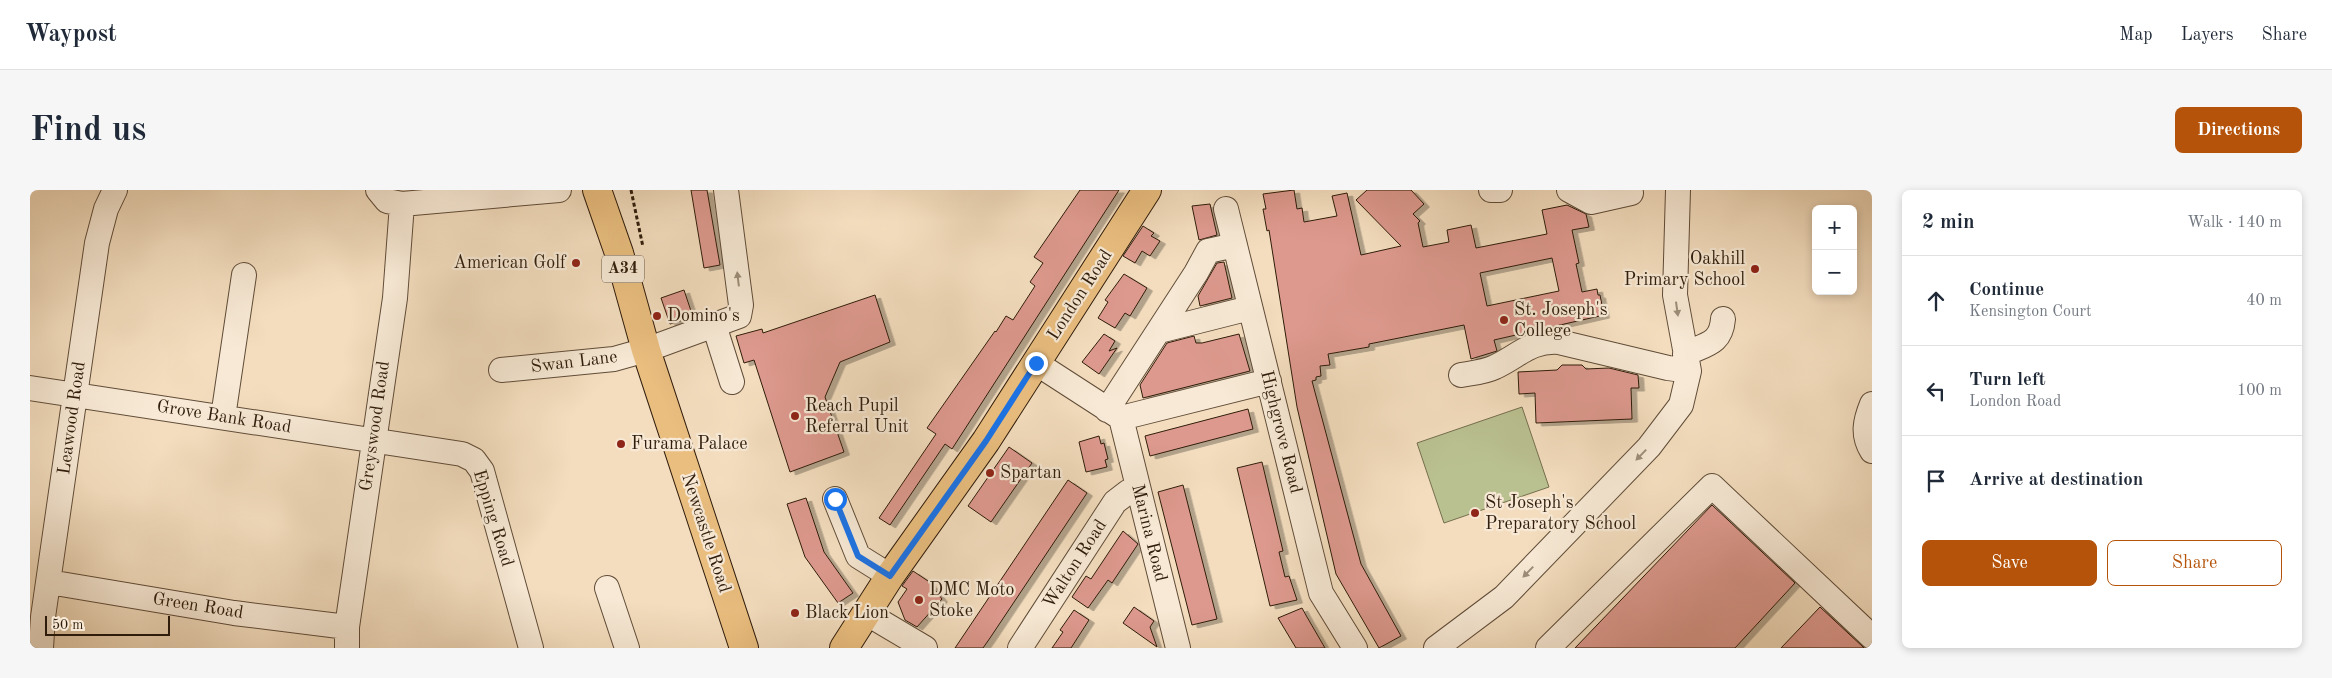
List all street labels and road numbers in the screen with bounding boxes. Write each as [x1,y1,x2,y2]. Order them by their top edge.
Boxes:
street label: London Road [1044,247,1116,343]
road number: A34 [602,256,644,282]
street label: Swan Lane [530,348,618,376]
street label: Leawood Road [55,360,89,476]
street label: Greyswood Road [357,360,393,492]
street label: Highgrove Road [1257,369,1305,495]
street label: Grove Bank Road [155,397,293,437]
street label: Epping Road [470,467,516,569]
street label: Newcastle Road [678,471,734,595]
street label: Marina Road [1128,482,1170,584]
street label: Walton Road [1040,516,1110,612]
street label: Green Road [151,590,245,622]

